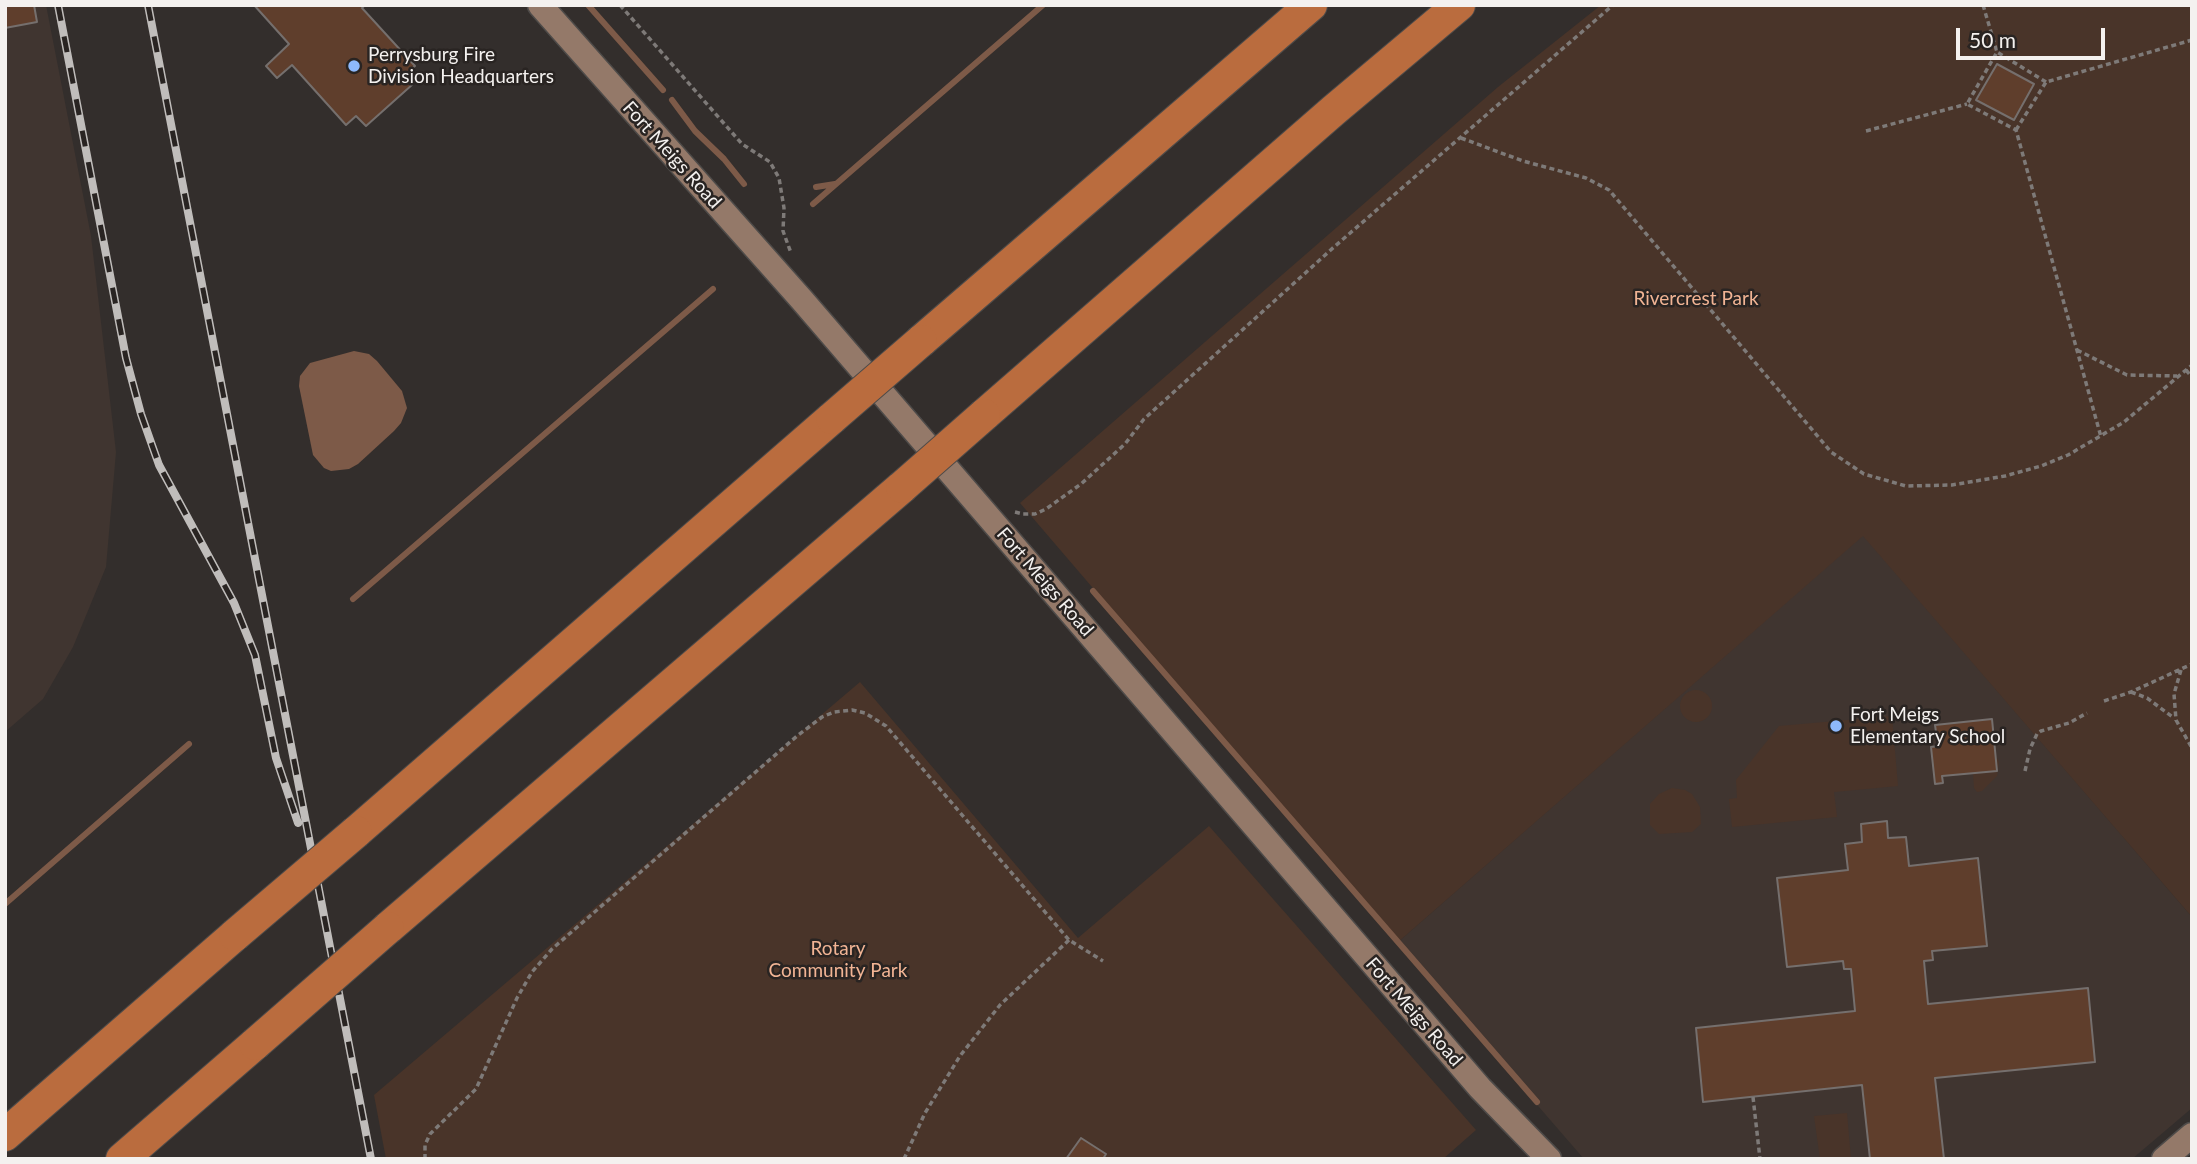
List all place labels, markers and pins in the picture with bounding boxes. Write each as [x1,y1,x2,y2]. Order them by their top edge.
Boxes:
place label: Perrysburg Fire Division Headquarters [368,44,554,88]
marker: Perrysburg Fire Division Headquarters [346,58,362,74]
place label: Fort Meigs Elementary School [1850,704,2005,748]
marker: Fort Meigs Elementary School [1828,718,1844,734]

